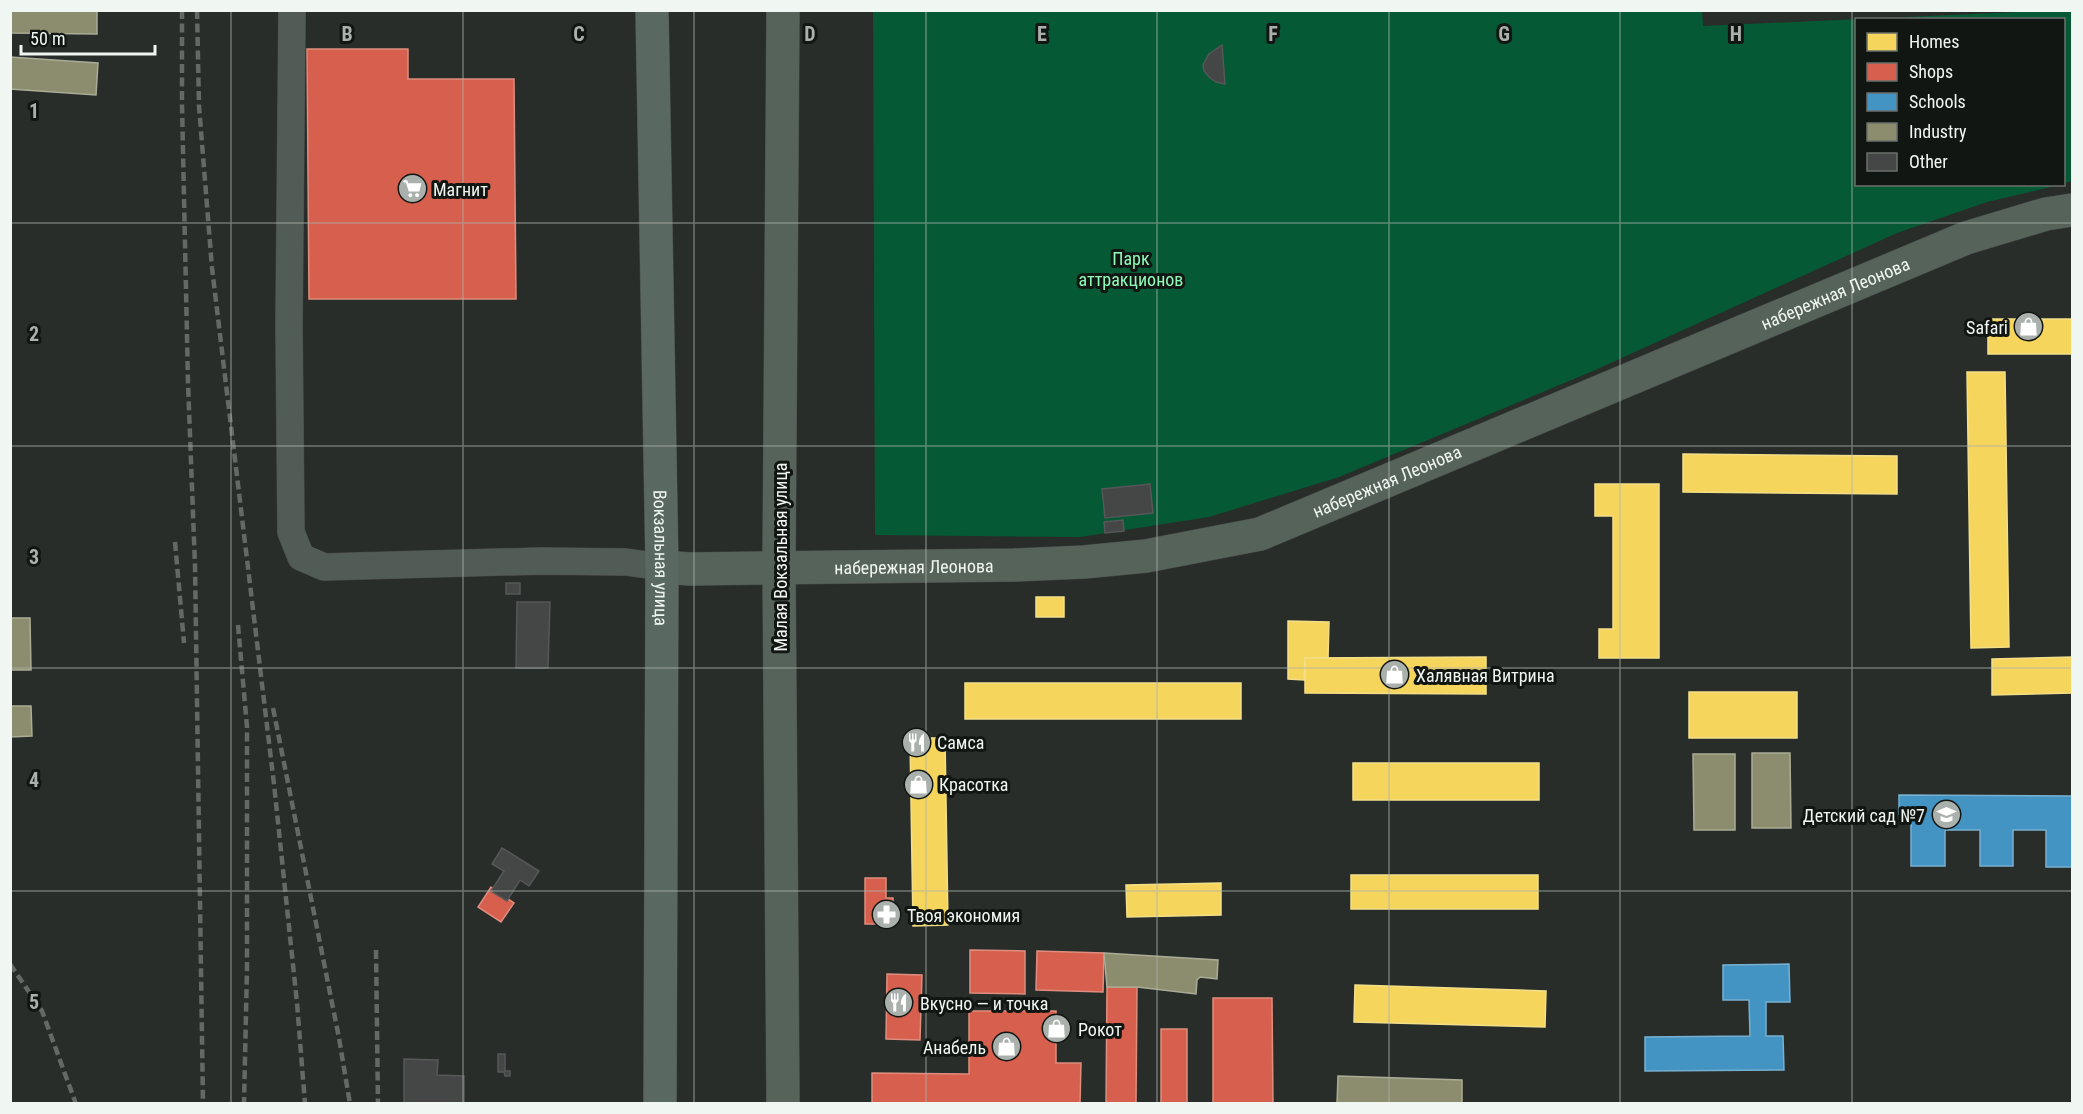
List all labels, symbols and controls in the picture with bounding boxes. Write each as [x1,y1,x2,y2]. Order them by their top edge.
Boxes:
scale bar [21,18,154,56]
legend [1855,18,2065,186]
text: B [341,22,353,46]
text: C [573,22,585,46]
text: D [804,22,816,46]
text: E [1037,22,1047,46]
text: F [1268,22,1278,46]
text: G [1498,22,1510,46]
text: H [1730,22,1742,46]
text: 50 m [30,28,65,49]
text: Homes [1909,31,1959,52]
text: Shops [1909,61,1953,82]
text: Schools [1909,91,1966,112]
text: 1 [29,99,39,123]
text: Industry [1909,121,1967,142]
text: Other [1909,151,1948,172]
supermarket icon: Магнит [396,173,428,205]
place label: Магнит [433,179,488,200]
park label: Парк аттракционов [1079,248,1183,290]
street label: набережная Леонова [1757,252,1912,333]
shop icon: Safari [2013,311,2045,343]
place label: Safari [1966,317,2008,338]
text: 2 [29,322,39,346]
street label: набережная Леонова [1309,440,1464,521]
street label: Малая Вокзальная улица [770,463,791,651]
street label: Вокзальная улица [650,490,673,626]
text: 3 [29,545,39,569]
street label: набережная Леонова [834,555,994,578]
shop icon: Халявная Витрина [1379,659,1411,691]
place label: Халявная Витрина [1416,665,1555,686]
restaurant icon: Самса [900,726,932,758]
place label: Самса [937,732,984,753]
text: 4 [29,768,39,792]
shop icon: Красотка [902,768,934,800]
place label: Красотка [939,774,1008,795]
school or university icon: Детский сад №7 [1930,799,1962,831]
place label: Детский сад №7 [1803,805,1925,826]
pharmacy icon: Твоя экономия [870,899,902,931]
place label: Твоя экономия [907,905,1020,926]
restaurant icon: Вкусно — и точка [883,987,915,1019]
text: 5 [29,990,39,1014]
place label: Вкусно — и точка [920,993,1048,1014]
shop icon: Рокот [1041,1013,1073,1045]
place label: Рокот [1078,1019,1122,1040]
shop icon: Анабель [991,1031,1023,1063]
place label: Анабель [923,1037,986,1058]

